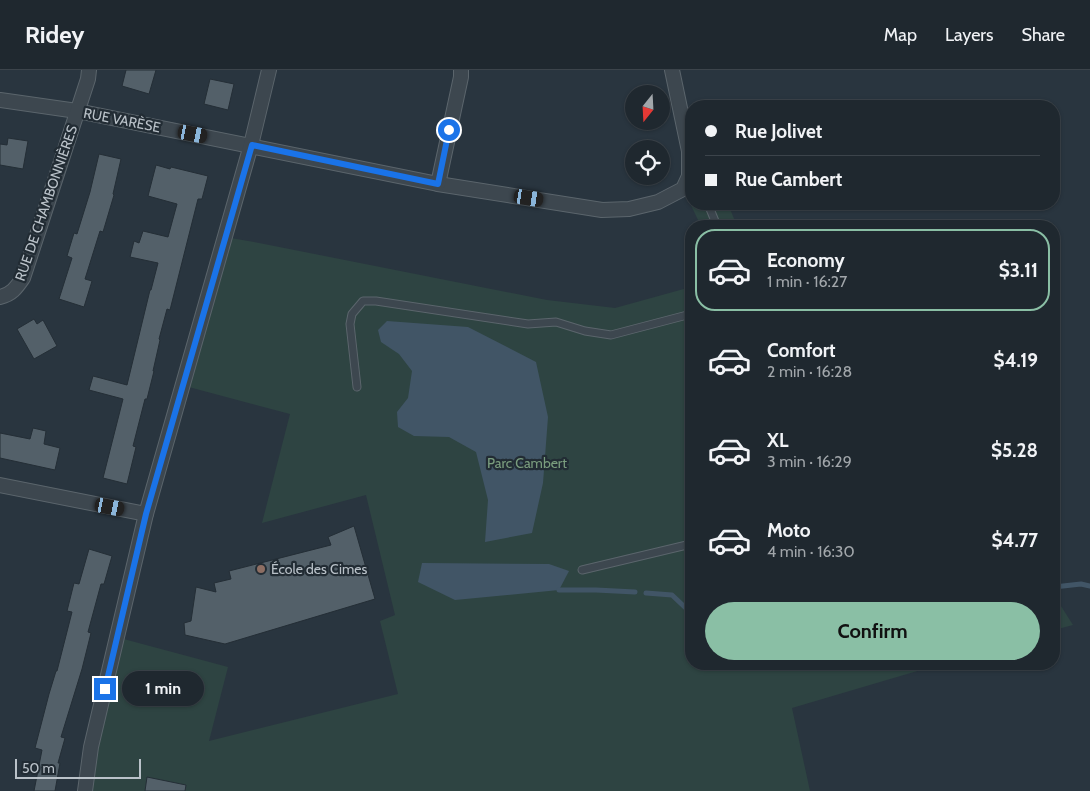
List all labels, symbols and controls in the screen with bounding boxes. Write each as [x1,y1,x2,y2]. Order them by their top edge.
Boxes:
text: Ridey [25,20,84,49]
text: Map [884,24,917,46]
text: Layers [945,24,994,46]
text: Share [1022,24,1065,46]
north arrow [625,85,670,130]
map controls [625,85,670,185]
street label: RUE VARÈSE [82,104,162,136]
route start [438,119,460,141]
text: Rue Jolivet [735,120,822,143]
street label: RUE DE CHAMBONNIÈRES [11,123,81,283]
car [176,124,209,144]
button: locate [625,140,670,185]
text: Rue Cambert [735,168,842,191]
car [513,188,544,208]
icon: car [707,248,752,293]
text: Economy [767,249,845,272]
text: $3.11 [999,259,1038,282]
text: 1 min · 16:27 [767,272,847,291]
icon: car [707,338,752,383]
text: Comfort [767,339,836,362]
text: $4.19 [994,349,1038,372]
text: 2 min · 16:28 [767,362,852,381]
icon: car [707,428,752,473]
text: XL [767,429,788,452]
text: $5.28 [991,439,1038,462]
text: 3 min · 16:29 [767,452,852,471]
park label: Parc Cambert [487,454,567,472]
car [93,497,126,517]
icon: car [707,518,752,563]
text: Moto [767,519,811,542]
text: $4.77 [992,529,1038,552]
text: 4 min · 16:30 [767,542,855,561]
place label: École des Cimes [271,560,367,578]
marker: École des Cimes [255,563,267,575]
button: Confirm [705,602,1040,660]
callout: 1 min [122,672,205,706]
route end [94,678,116,700]
text: 1 min [145,679,181,698]
scale bar [15,756,141,779]
text: 50 m [22,759,55,777]

